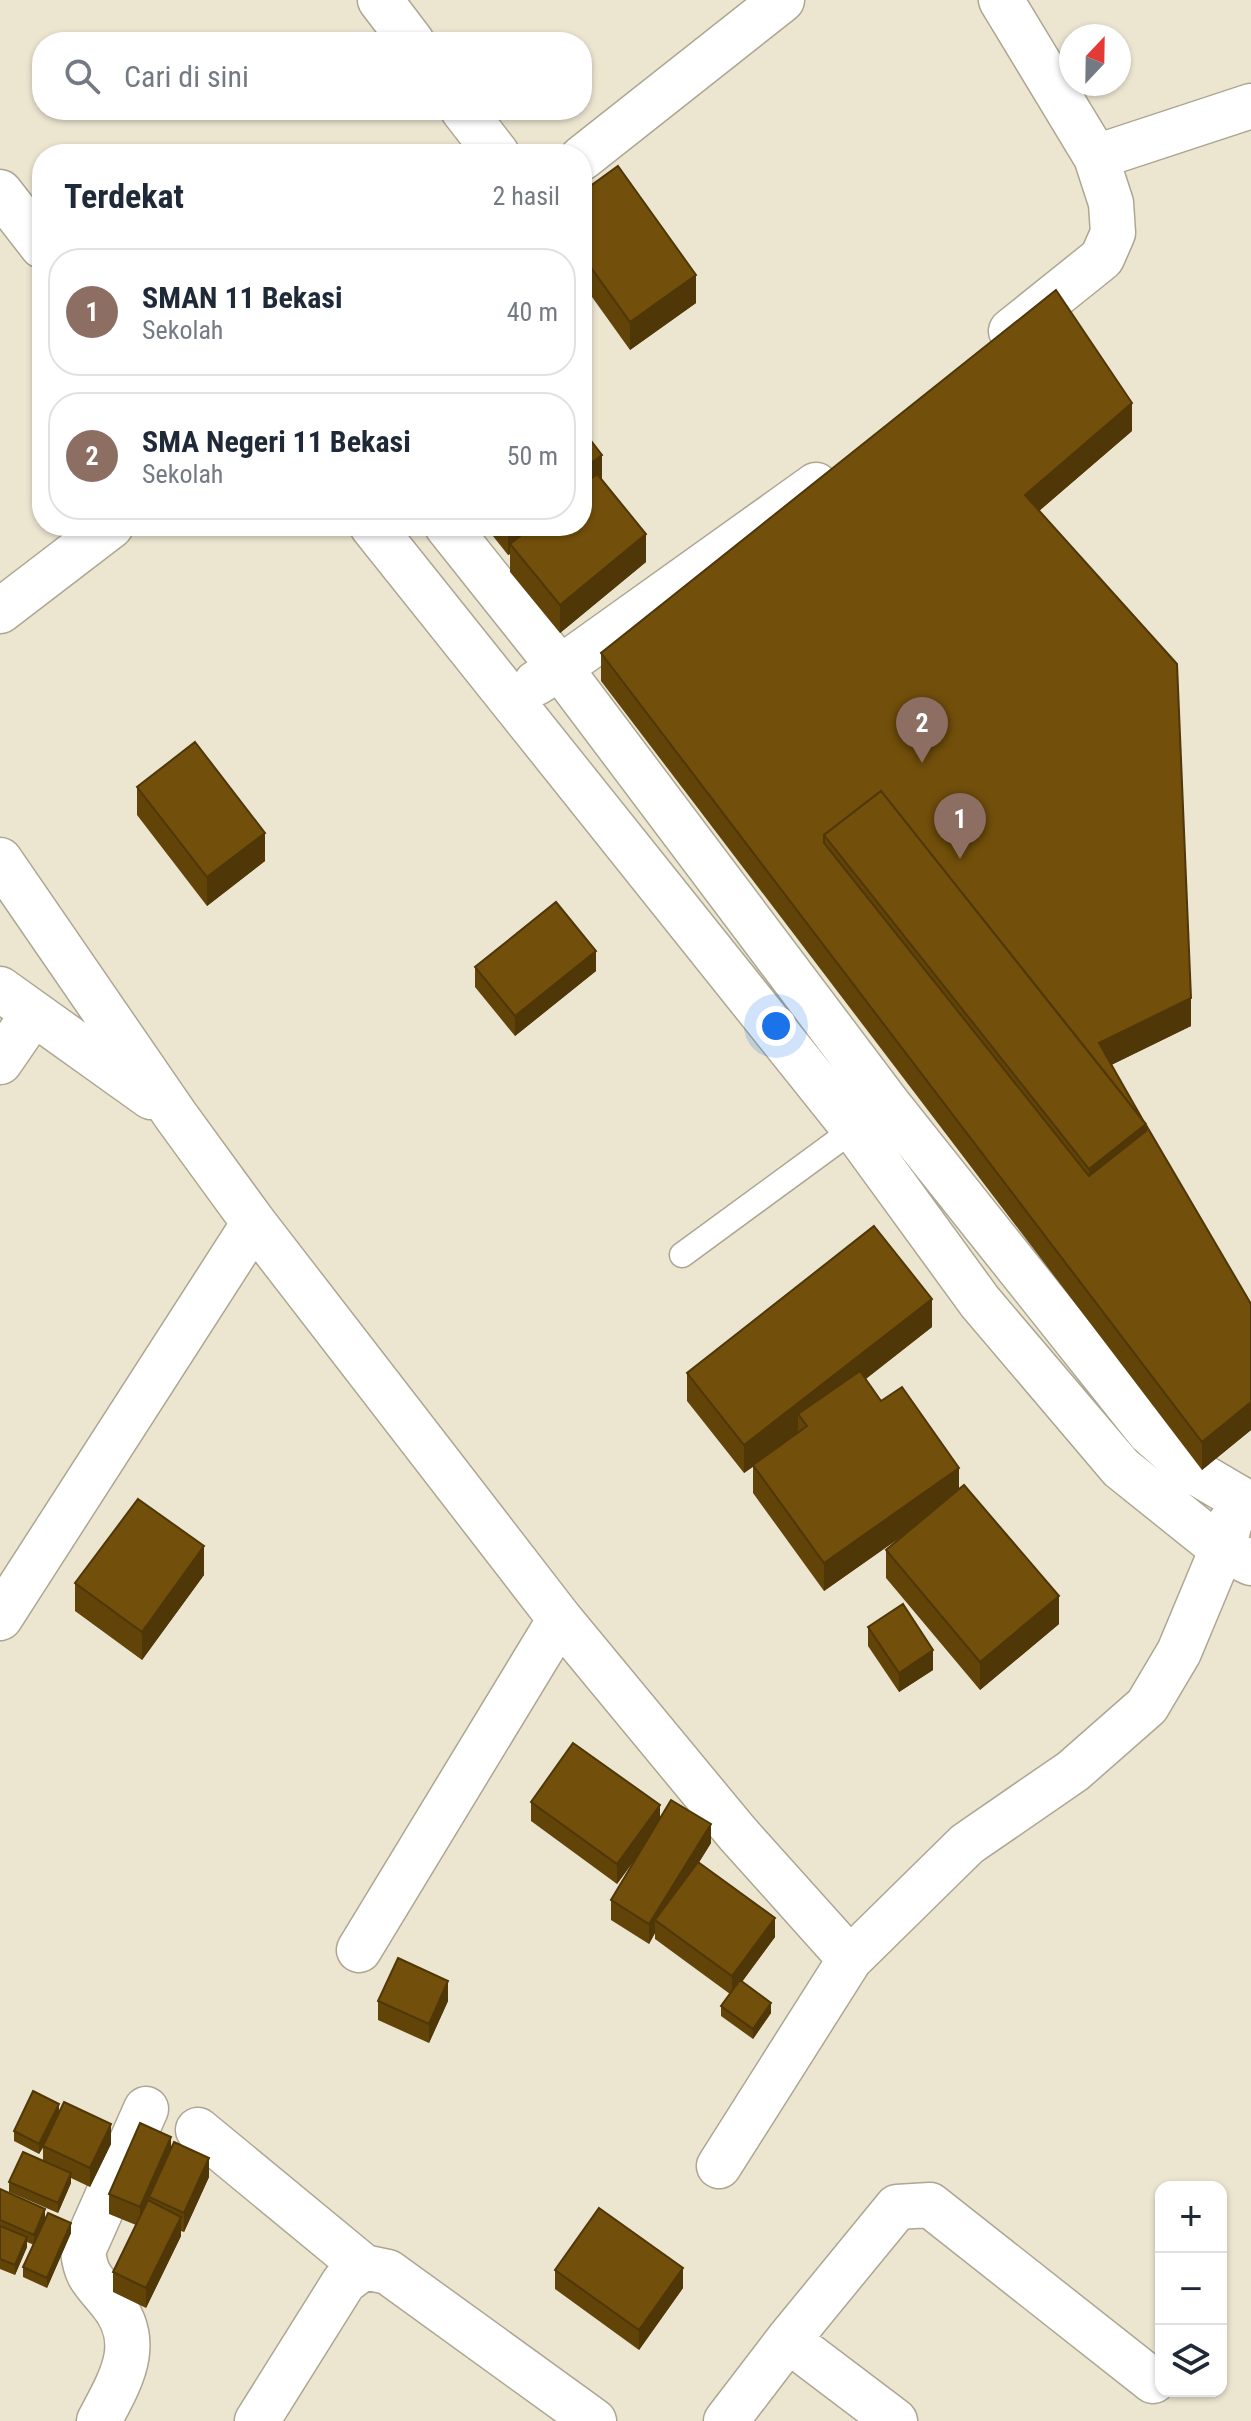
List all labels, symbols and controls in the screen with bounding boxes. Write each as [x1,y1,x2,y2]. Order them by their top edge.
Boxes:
north arrow [1059,24,1131,96]
search box [32,32,592,120]
icon: search [60,54,104,98]
text: Cari di sini [124,59,249,94]
text: Terdekat [64,176,184,216]
text: 2 hasil [492,181,560,211]
text: SMAN 11 Bekasi [142,280,342,315]
text: 1 [85,297,99,327]
text: 40 m [507,297,558,327]
text: Sekolah [142,315,223,345]
text: SMA Negeri 11 Bekasi [142,424,411,459]
text: 2 [85,441,99,471]
text: 50 m [507,441,558,471]
text: Sekolah [142,459,223,489]
pin: 2 [896,697,948,763]
pin: 1 [934,793,986,859]
your location [756,1006,796,1046]
map controls [1155,2181,1227,2397]
button: + [1155,2181,1227,2253]
button: − [1155,2253,1227,2325]
button: layers [1155,2325,1227,2397]

